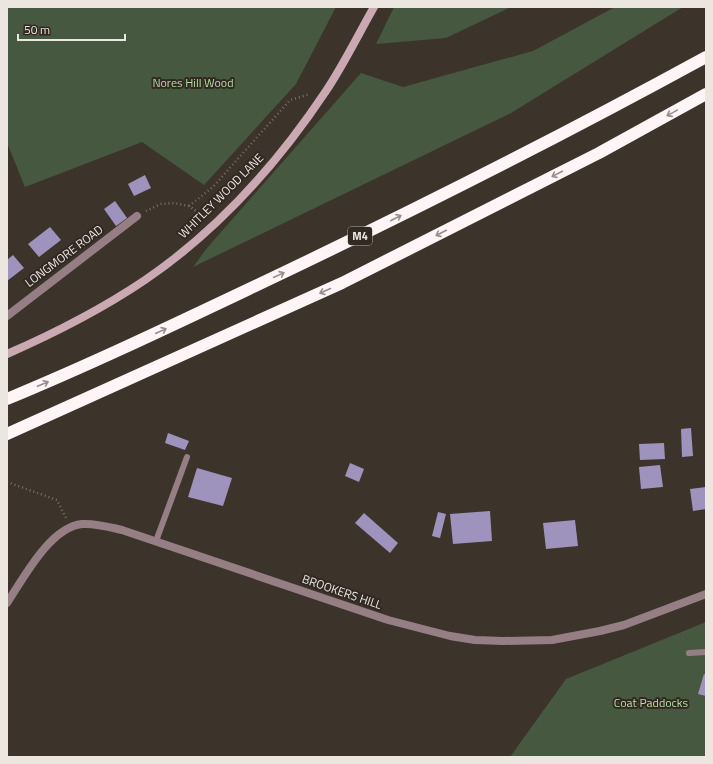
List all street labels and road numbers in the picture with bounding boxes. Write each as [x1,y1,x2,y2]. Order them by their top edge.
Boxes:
street label: WHITLEY WOOD LANE [174,148,268,243]
street label: LONGMORE ROAD [21,220,107,291]
road number: M4 [348,227,372,245]
street label: BROOKERS HILL [300,569,385,614]

